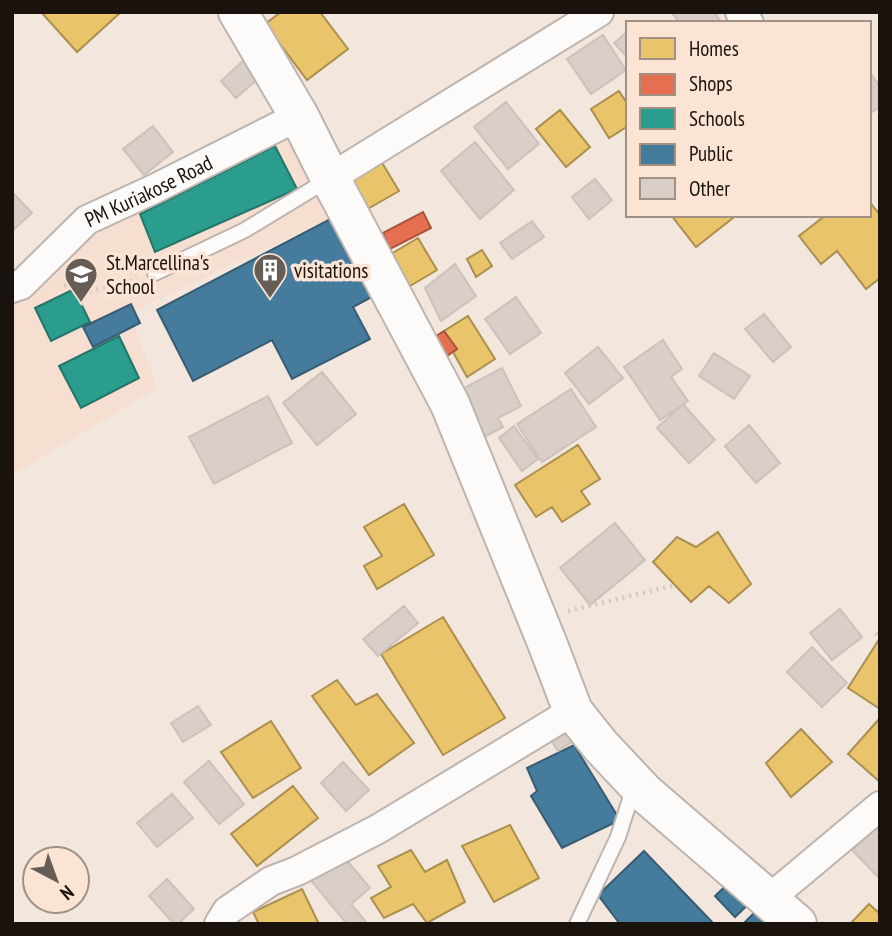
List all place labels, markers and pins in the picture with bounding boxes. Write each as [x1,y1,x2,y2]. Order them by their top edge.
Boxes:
place label: St.Marcellina's School [106,249,209,300]
building icon: visitations [251,251,289,300]
school or university icon: St.Marcellina's School [62,255,100,304]
place label: visitations [294,257,368,284]

